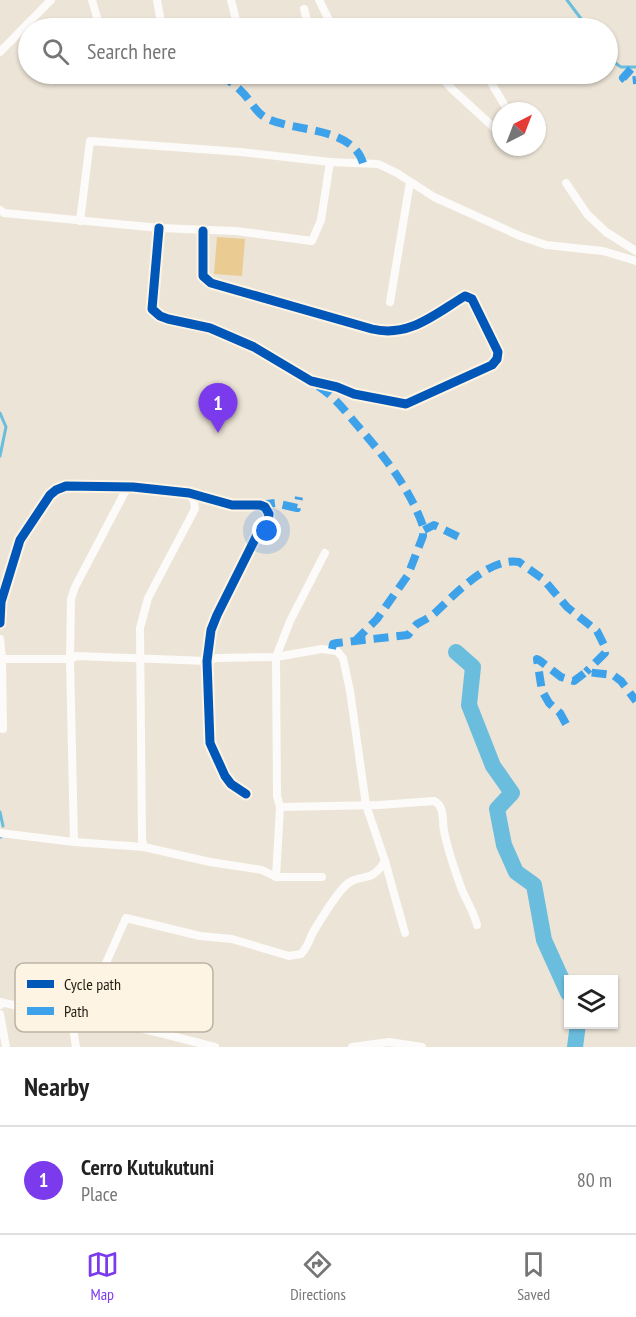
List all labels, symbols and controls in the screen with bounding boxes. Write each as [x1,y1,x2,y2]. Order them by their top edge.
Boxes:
search box [18,18,618,84]
icon: search [39,35,72,68]
text: Search here [87,37,176,65]
north arrow [492,102,546,156]
pin: 1 [198,384,238,433]
your location [252,516,281,545]
legend [15,963,213,1032]
text: Cycle path [64,974,121,994]
map controls [564,975,618,1029]
button: layers [564,975,618,1029]
text: Path [64,1001,89,1021]
text: Nearby [24,1070,89,1103]
text: Cerro Kutukutuni [81,1153,214,1181]
text: 1 [39,1167,48,1193]
text: 80 m [577,1167,612,1193]
text: Place [81,1181,118,1207]
tab: Map [86,1248,119,1304]
tab: Directions [290,1248,346,1304]
tab: Saved [517,1248,550,1304]

